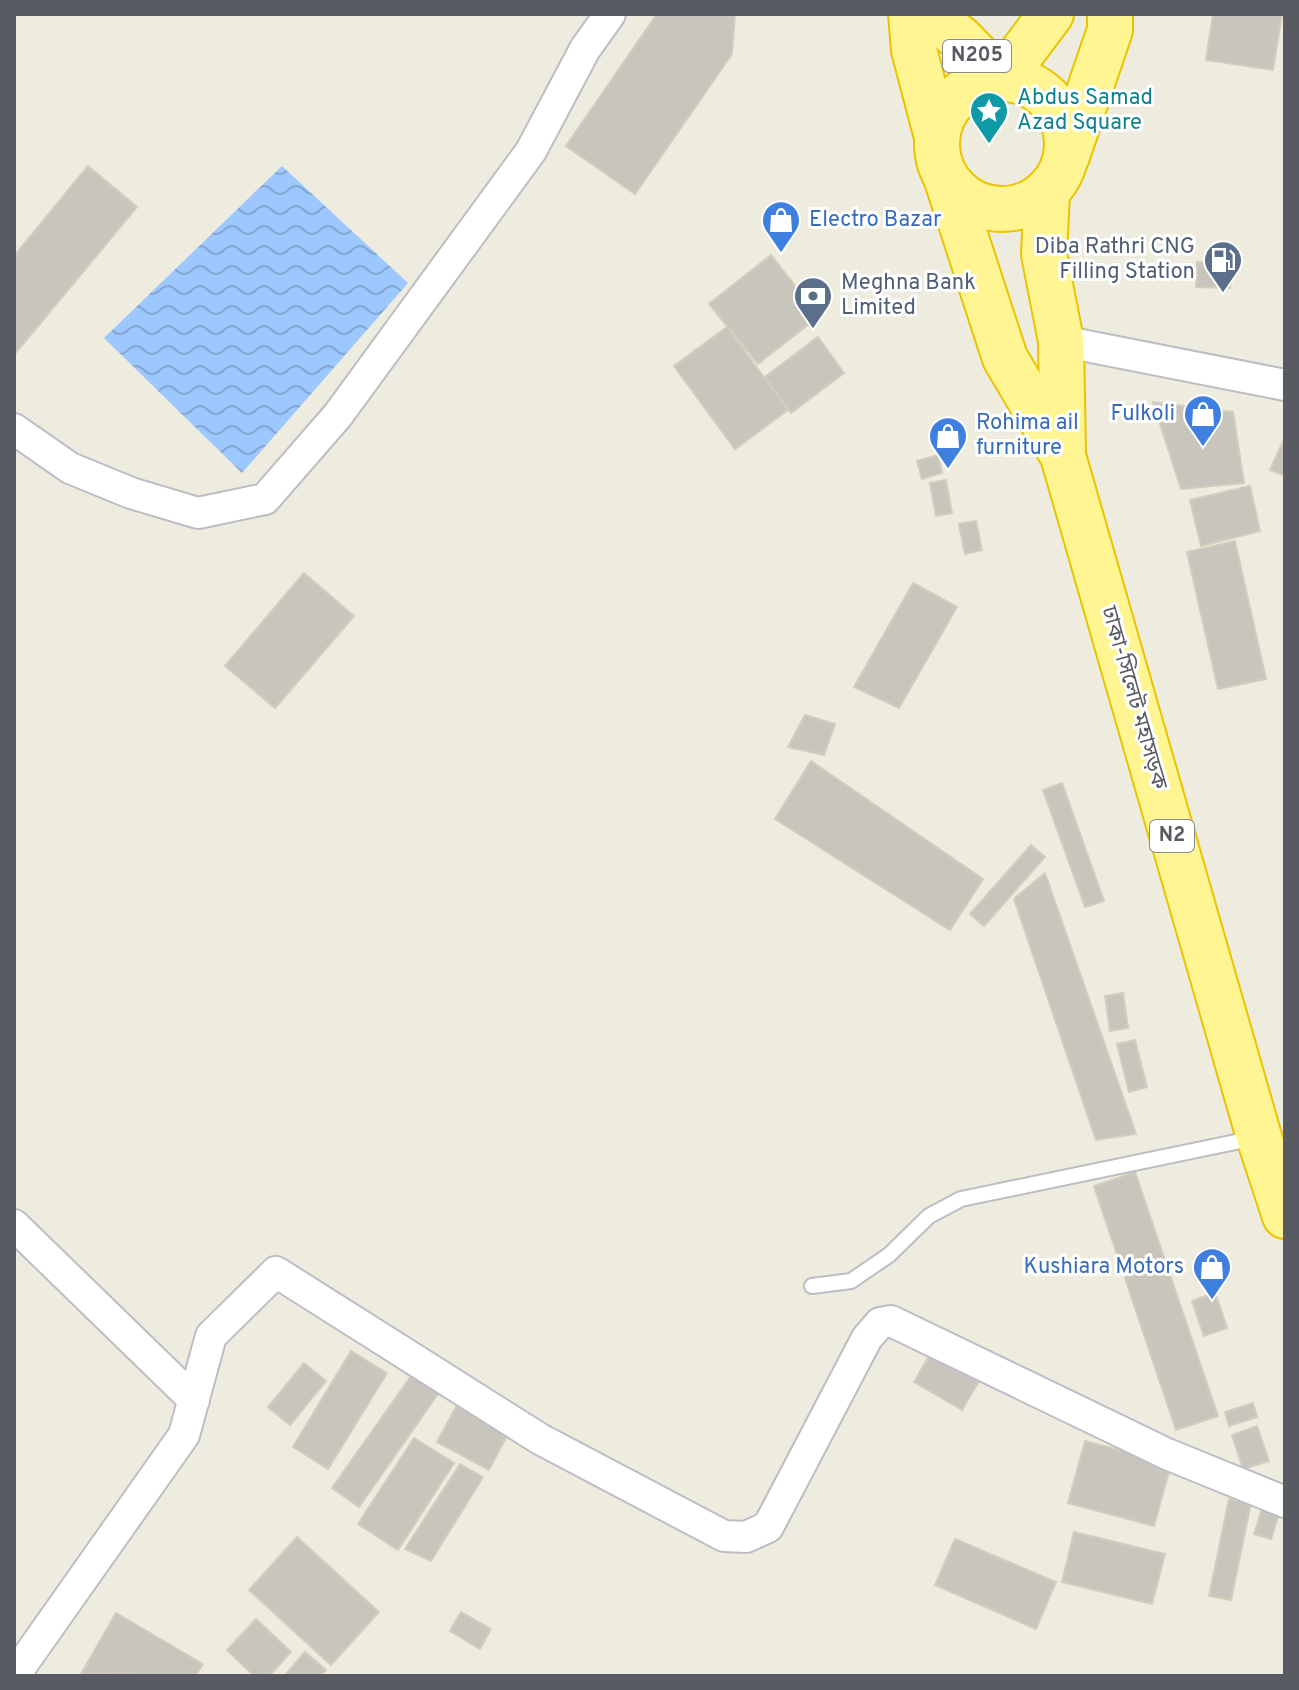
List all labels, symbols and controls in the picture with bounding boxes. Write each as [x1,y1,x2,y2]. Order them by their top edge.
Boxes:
road number: N205 [943,40,1011,72]
place label: Abdus Samad Azad Square [1017,85,1153,137]
place icon: Abdus Samad Azad Square [968,90,1010,145]
shop icon: Electro Bazar [760,199,802,254]
place label: Electro Bazar [809,207,942,234]
place label: Diba Rathri CNG Filling Station [1035,234,1195,286]
fuel station icon: Diba Rathri CNG Filling Station [1202,239,1244,294]
place label: Meghna Bank Limited [841,270,976,322]
bank icon: Meghna Bank Limited [792,275,834,330]
shop icon: Fulkoli [1182,393,1224,448]
place label: Fulkoli [1111,401,1175,428]
place label: Rohima ail furniture [976,410,1079,462]
shop icon: Rohima ail furniture [927,415,969,470]
street label: ঢাকা-সিলেট মহাসড়ক [1094,602,1173,793]
road number: N2 [1150,820,1194,852]
shop icon: Kushiara Motors [1191,1246,1233,1301]
place label: Kushiara Motors [1023,1254,1184,1281]

